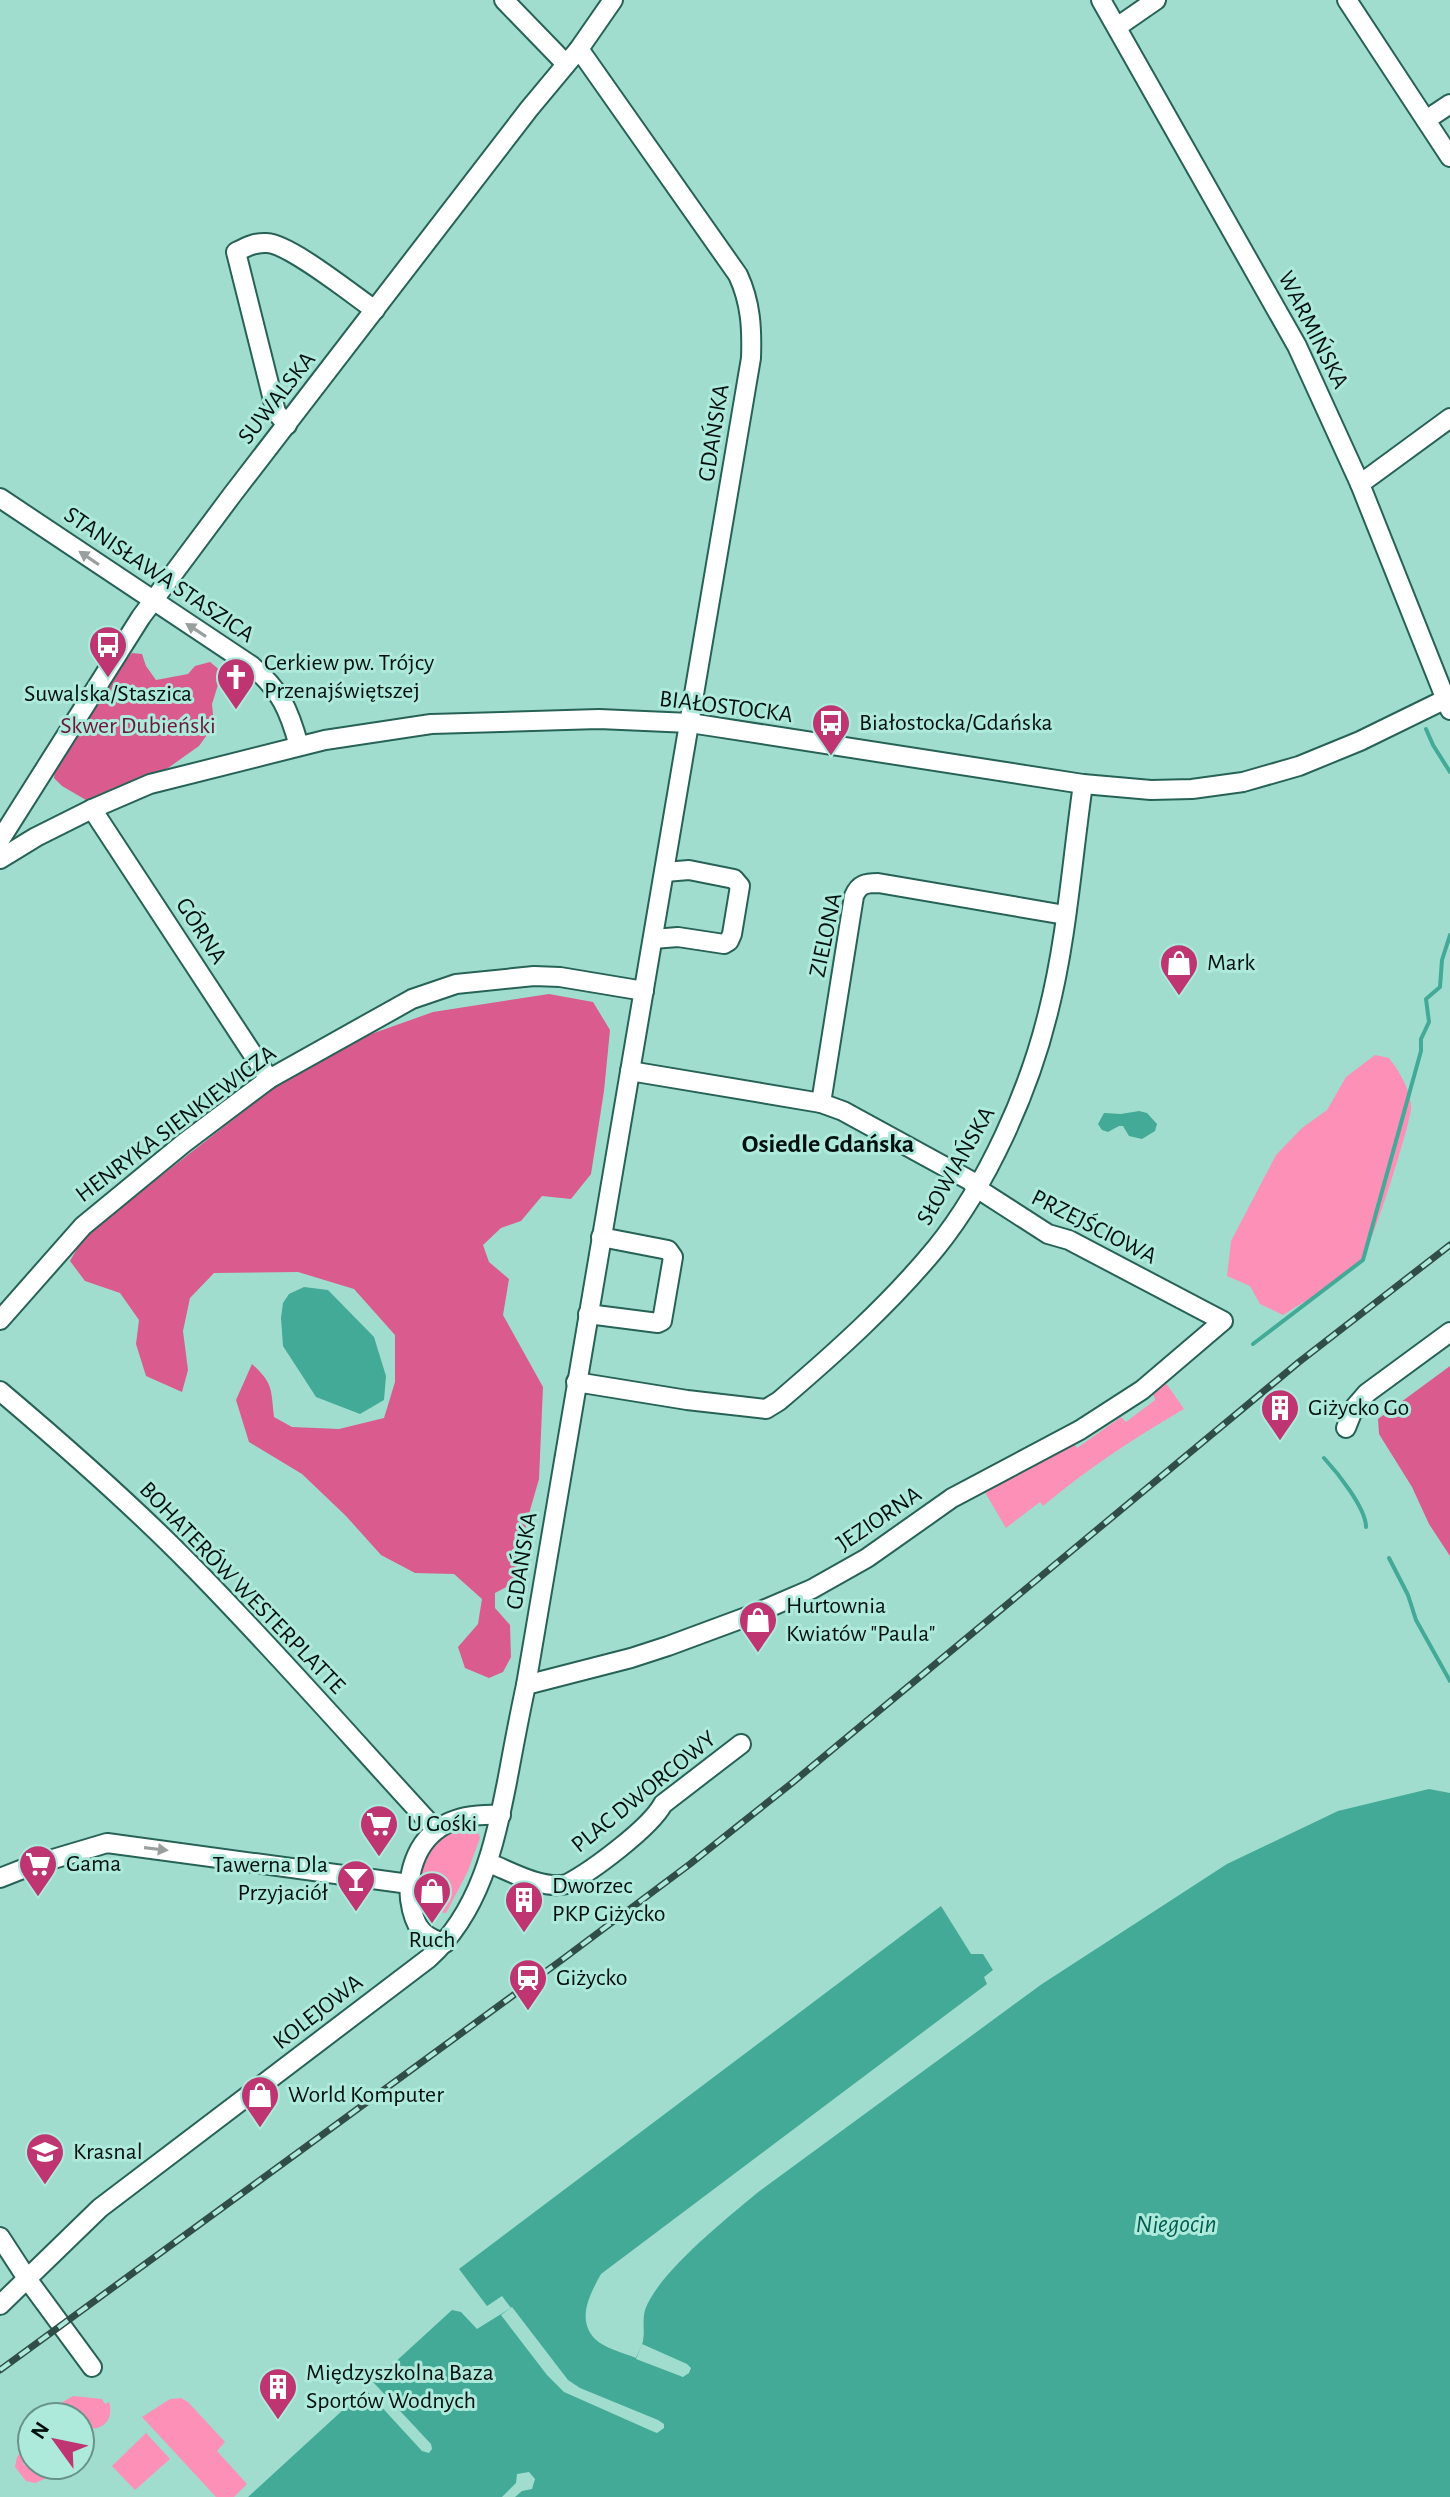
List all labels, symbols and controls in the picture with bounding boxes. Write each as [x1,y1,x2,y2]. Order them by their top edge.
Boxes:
street label: WARMIŃSKA [1273,267,1355,393]
street label: SUWALSKA [234,347,320,449]
street label: GDAŃSKA [692,382,734,483]
street label: STANISŁAWA STASZICA [60,503,258,647]
one-way arrow [78,551,99,566]
one-way arrow [185,623,207,637]
bus stop icon: Suwalska/Staszica [87,624,129,679]
place label: Cerkiew pw. Trójcy Przenajświętszej [264,651,434,703]
church icon: Cerkiew pw. Trójcy Przenajświętszej [215,656,257,711]
place label: Suwalska/Staszica [24,682,192,706]
street label: BIAŁOSTOCKA [658,687,794,727]
bus stop icon: Białostocka/Gdańska [810,702,852,757]
place label: Białostocka/Gdańska [859,711,1053,735]
park label: Skwer Dubieński [60,714,216,738]
street label: ZIELONA [805,891,847,979]
street label: GÓRNA [171,893,233,968]
shop icon: Mark [1158,942,1200,997]
place label: Mark [1207,951,1255,975]
street label: HENRYKA SIENKIEWICZA [71,1041,281,1207]
street label: SŁOWIAŃSKA [911,1102,999,1229]
district label: Osiedle Gdańska [742,1131,914,1157]
street label: PRZEJŚCIOWA [1028,1183,1161,1269]
building icon: Giżycko Go [1259,1387,1301,1442]
place label: Giżycko Go [1308,1396,1409,1420]
street label: BOHATERÓW WESTERPLATTE [135,1476,351,1699]
street label: JEZIORNA [832,1482,926,1556]
street label: GDAŃSKA [500,1510,542,1611]
place label: Hurtownia Kwiatów "Paula" [786,1594,935,1646]
shop icon: Hurtownia Kwiatów "Paula" [737,1599,779,1654]
street label: PLAC DWORCOWY [567,1726,721,1857]
supermarket icon: U Gośki [358,1803,400,1858]
place label: U Gośki [407,1812,477,1836]
supermarket icon: Gama [17,1843,59,1898]
one-way arrow [144,1843,169,1856]
place label: Gama [66,1852,121,1876]
place label: Tawerna Dla Przyjaciół [212,1853,329,1905]
bar icon: Tawerna Dla Przyjaciół [335,1858,377,1913]
shop icon: Ruch [411,1870,453,1925]
place label: Dworzec PKP Giżycko [552,1874,666,1926]
building icon: Dworzec PKP Giżycko [503,1879,545,1934]
place label: Ruch [409,1928,455,1952]
station icon: Giżycko [507,1957,549,2012]
place label: Giżycko [556,1966,628,1990]
street label: KOLEJOWA [269,1970,367,2054]
shop icon: World Komputer [239,2074,281,2129]
place label: World Komputer [288,2083,444,2107]
school or university icon: Krasnal [24,2131,66,2186]
place label: Krasnal [73,2140,143,2164]
water label: Niegocin [1135,2211,1217,2237]
place label: Międzyszkolna Baza Sportów Wodnych [306,2361,494,2413]
building icon: Międzyszkolna Baza Sportów Wodnych [257,2366,299,2421]
north arrow [16,2401,96,2481]
text: N [27,2418,53,2443]

